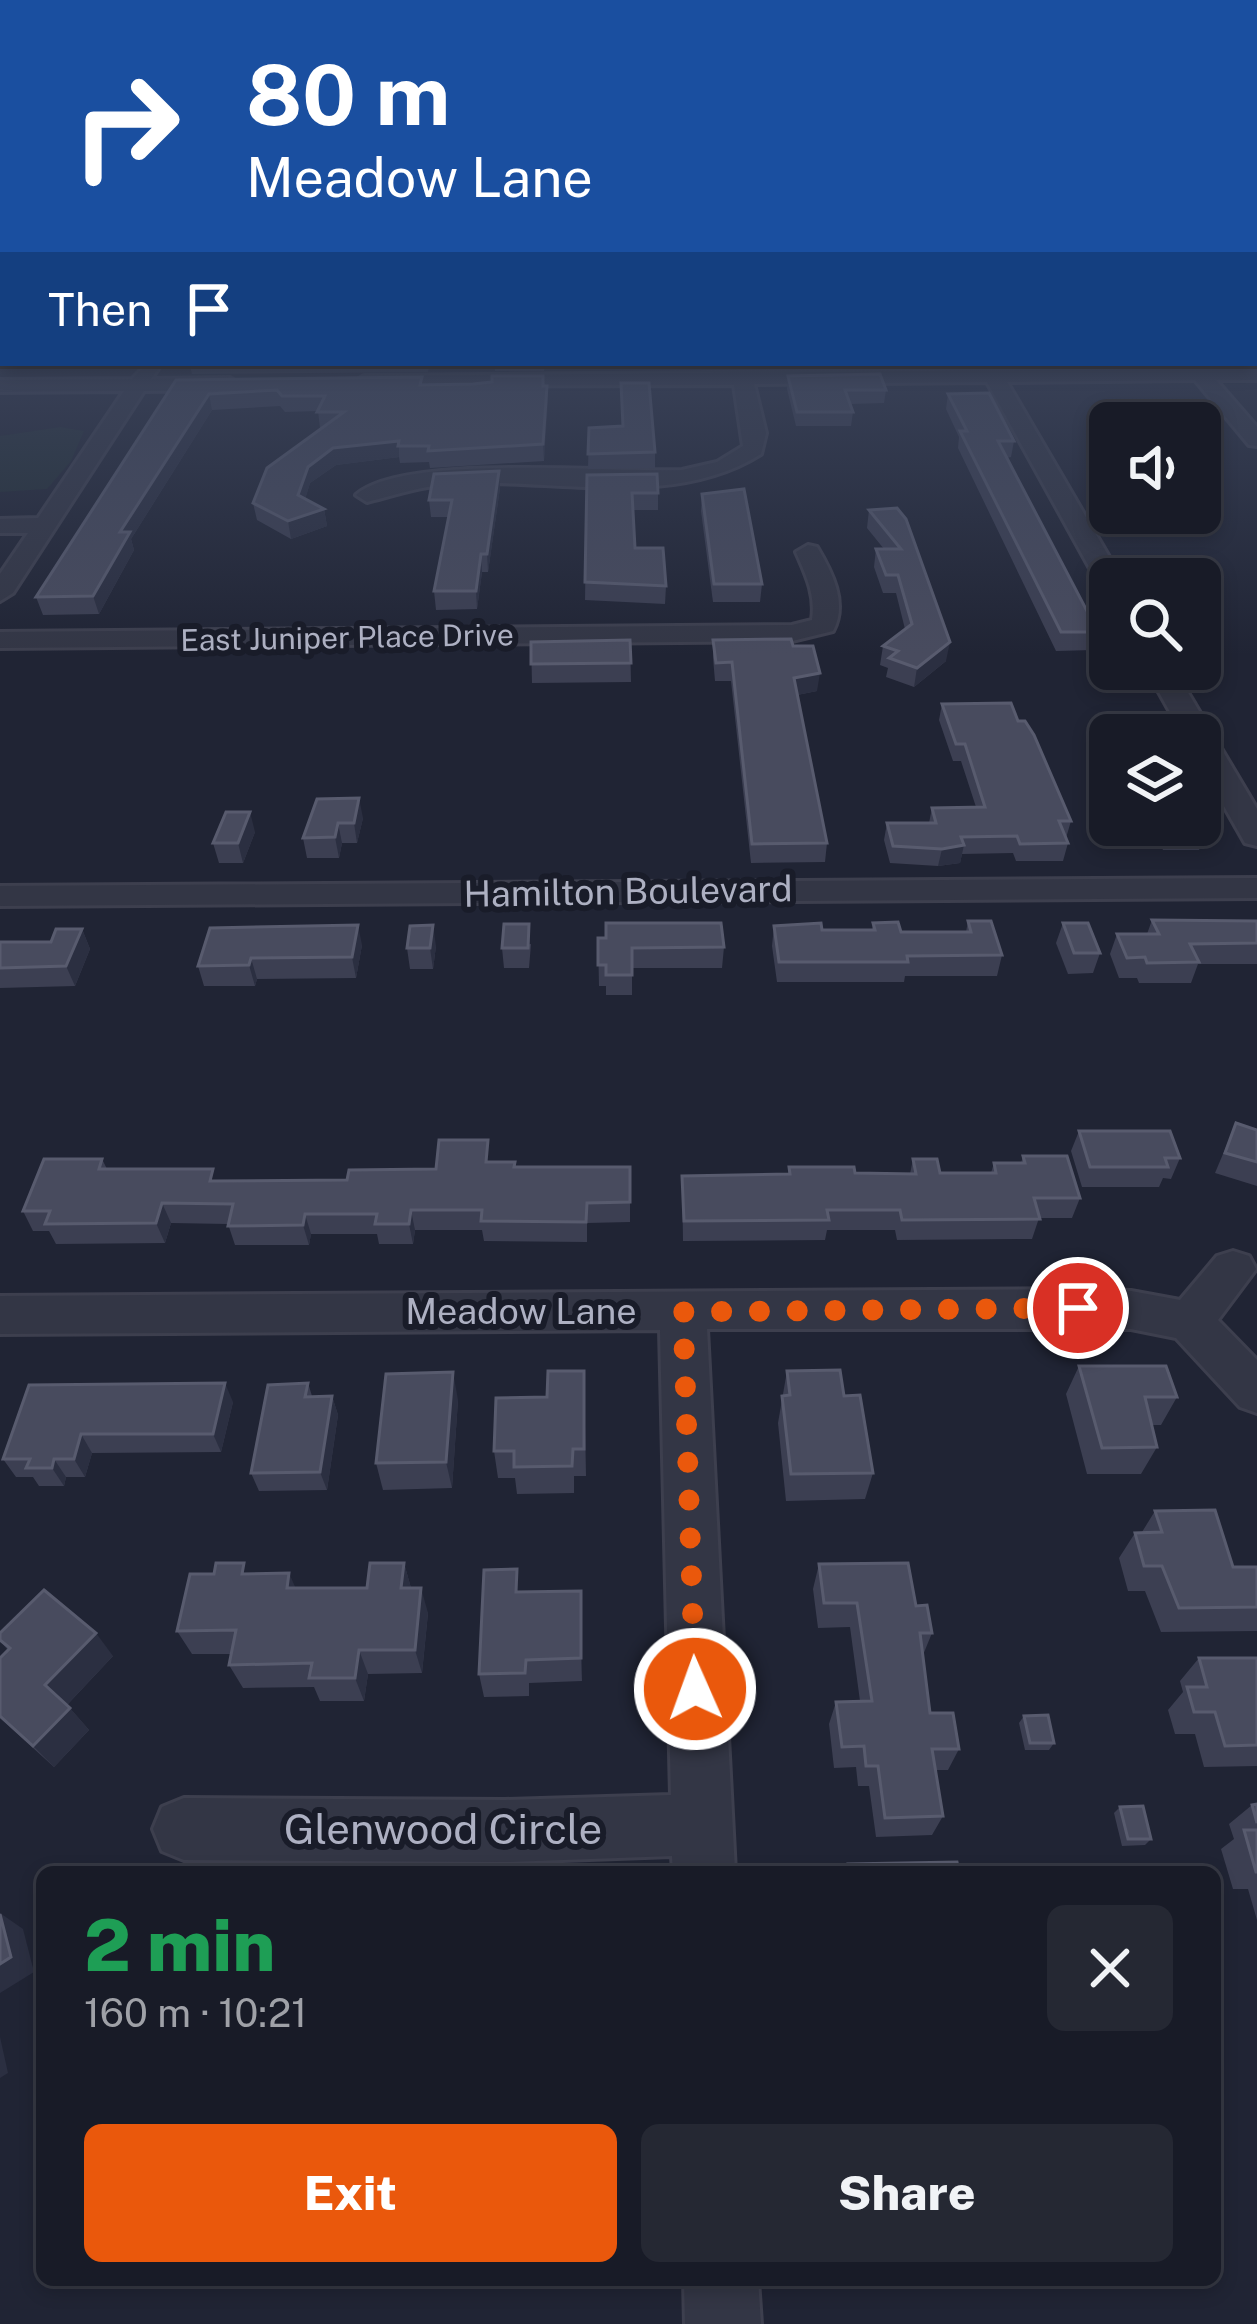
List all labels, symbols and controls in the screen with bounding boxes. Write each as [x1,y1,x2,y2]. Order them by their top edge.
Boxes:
text: 80 m [246,45,450,144]
icon: right [48,48,204,204]
text: Meadow Lane [246,146,593,209]
icon: arrive [176,276,242,342]
text: Then [48,283,152,336]
map controls [1089,402,1221,846]
button: sound [1089,402,1221,534]
button: search [1089,558,1221,690]
street label: East Juniper Place Drive [180,616,514,658]
button: layers [1089,714,1221,846]
street label: Hamilton Boulevard [463,867,793,915]
pin [1027,1257,1129,1359]
icon: arrive [1045,1275,1111,1341]
street label: Meadow Lane [405,1290,637,1332]
position arrow [632,1626,758,1752]
street label: Glenwood Circle [284,1804,602,1853]
text: 2 min [84,1903,275,1987]
button: close [1047,1905,1173,2031]
text: 160 m · 10:21 [84,1990,307,2036]
button: Exit [84,2124,617,2262]
button: Share [641,2124,1173,2262]

